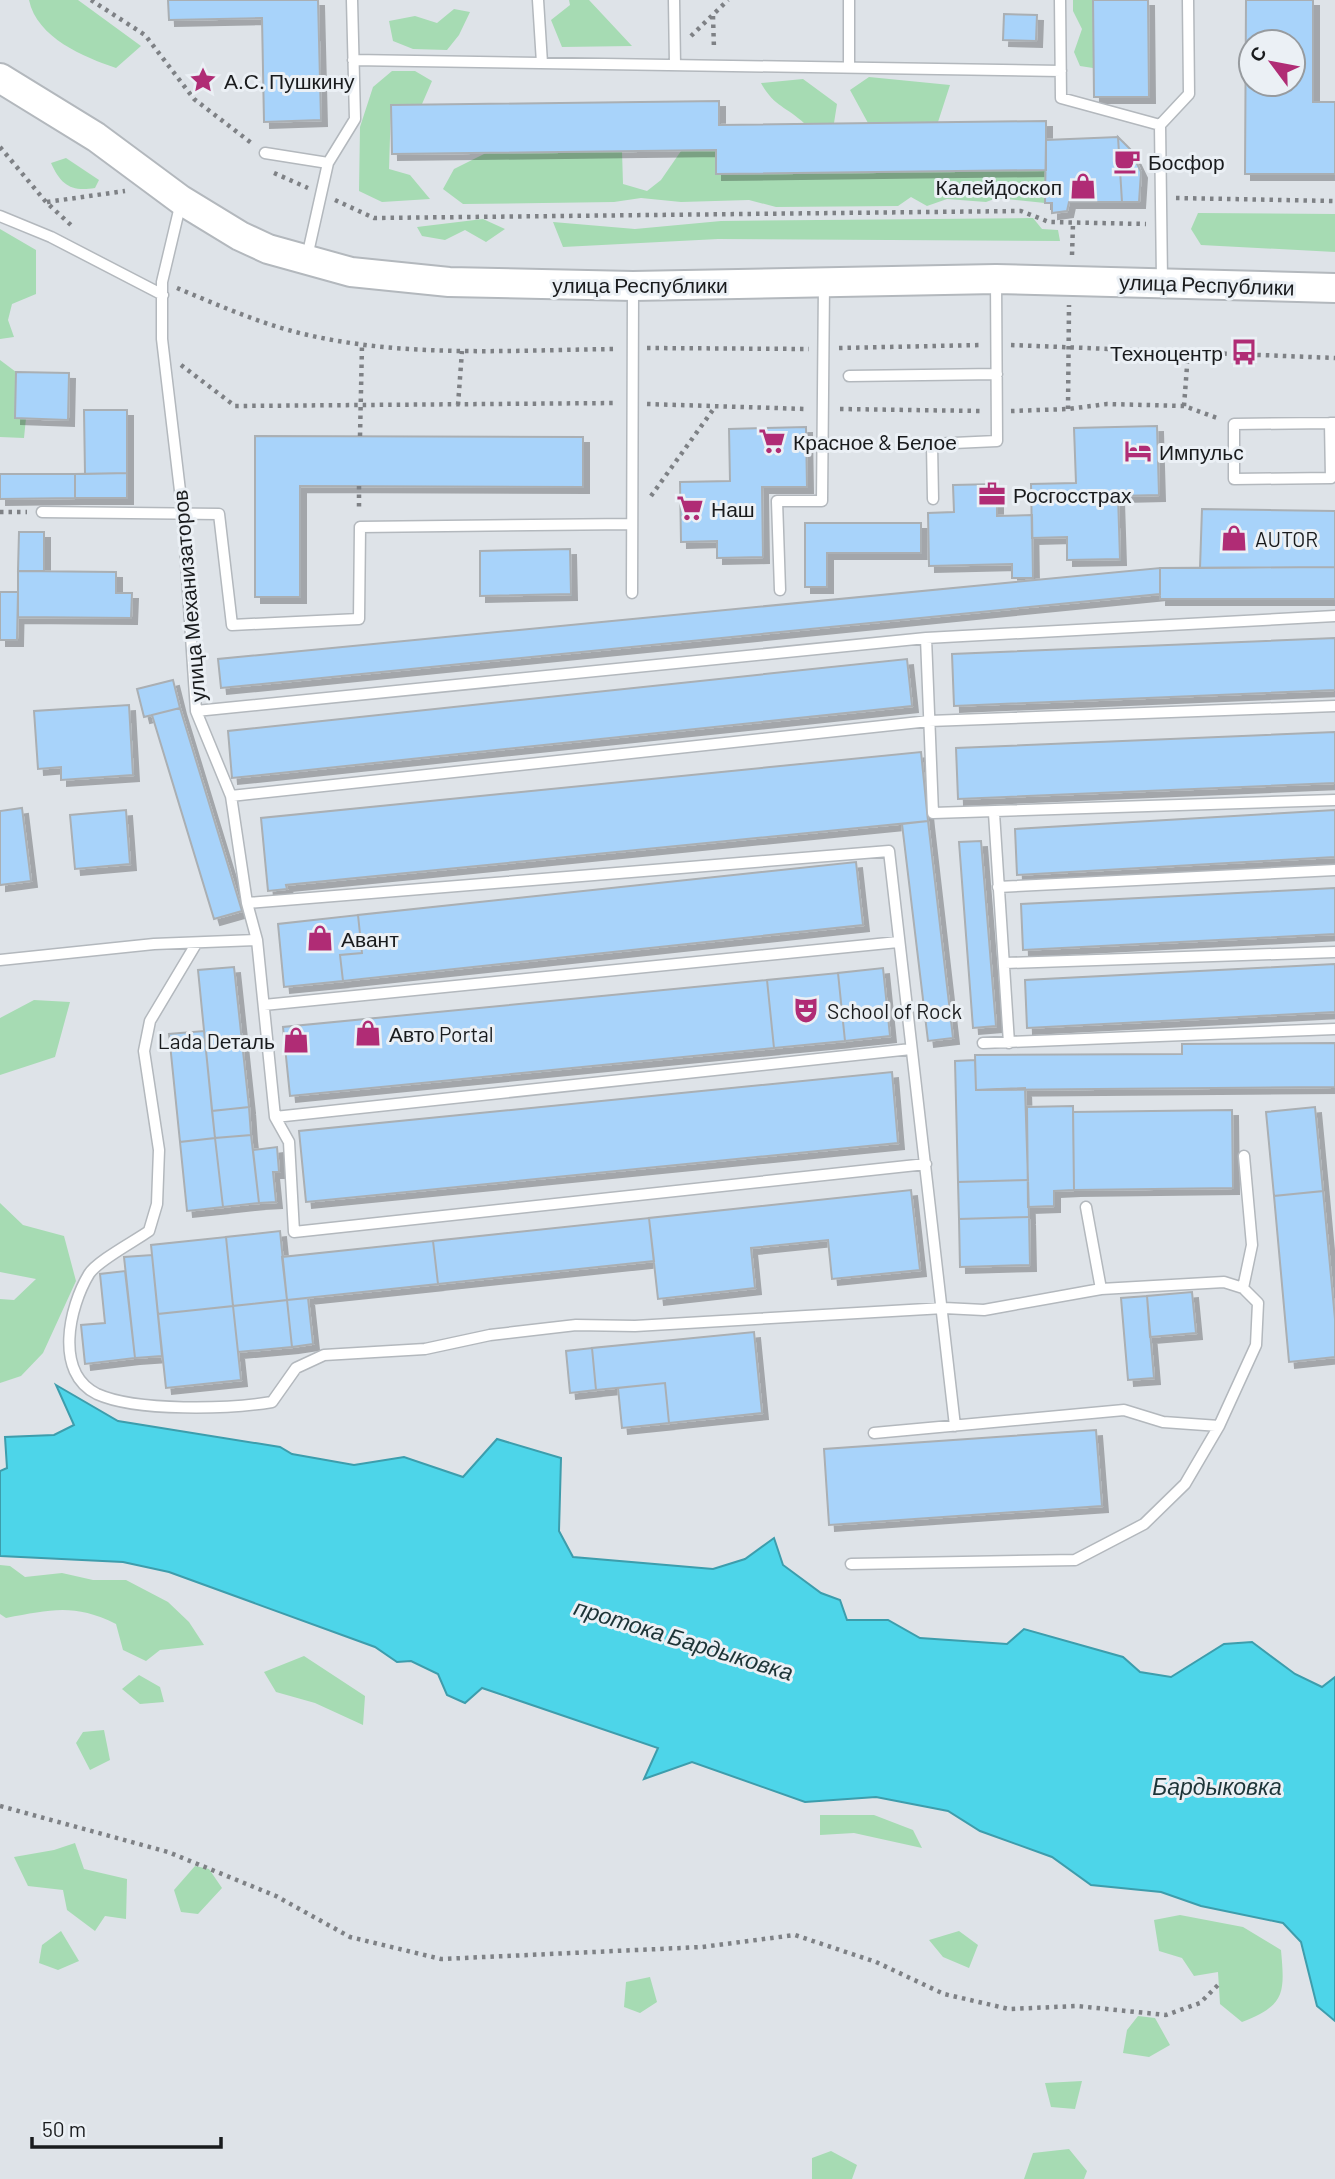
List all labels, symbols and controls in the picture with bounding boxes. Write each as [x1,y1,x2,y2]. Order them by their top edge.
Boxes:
north arrow [1237,28,1307,98]
text: С [1244,42,1271,66]
place icon: А.С. Пушкину [188,65,218,95]
place label: А.С. Пушкину [224,68,355,93]
cafe icon: Босфор [1112,146,1142,176]
place label: Босфор [1148,149,1225,174]
shop icon: Калейдоскоп [1068,171,1098,201]
place label: Калейдоскоп [936,174,1062,199]
street label: улица Республики [1119,268,1295,300]
street label: улица Республики [552,272,728,297]
bus stop icon: Техноцентр [1229,337,1259,367]
place label: Техноцентр [1110,340,1223,365]
supermarket icon: Красное & Белое [757,426,787,456]
place label: Красное & Белое [793,429,957,454]
hotel icon: Импульс [1123,436,1153,466]
place label: Импульс [1159,439,1244,464]
office icon: Росгосстрах [977,479,1007,509]
place label: Росгосстрах [1013,482,1132,507]
street label: улица Механизаторов [166,489,210,703]
supermarket icon: Наш [675,493,705,523]
place label: Наш [711,496,755,521]
shop icon: AUTOR [1219,523,1249,553]
place label: AUTOR [1255,526,1318,551]
shop icon: Авант [305,923,335,953]
place label: Авант [341,926,399,951]
theatre icon: School of Rock [791,995,821,1025]
place label: School of Rock [827,998,962,1023]
shop icon: Авто Portal [353,1018,383,1048]
place label: Авто Portal [389,1021,494,1046]
shop icon: Lada Dеталь [281,1025,311,1055]
place label: Lada Dеталь [158,1028,275,1053]
water label: протока Бардыковка [571,1592,797,1686]
water label: Бардыковка [1152,1772,1282,1800]
scale bar [32,2106,220,2150]
text: 50 m [42,2116,86,2141]

